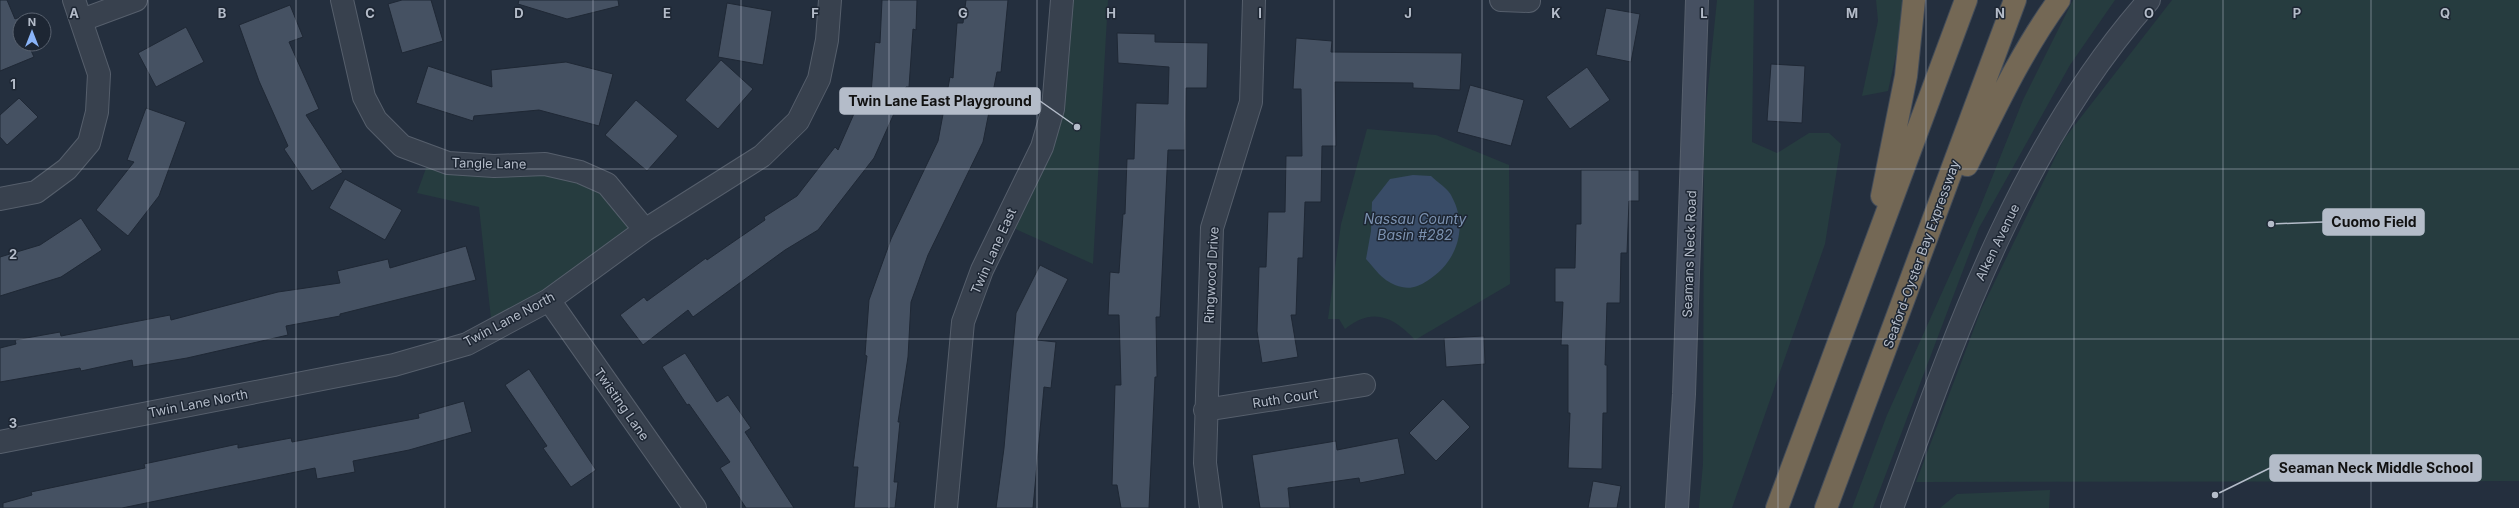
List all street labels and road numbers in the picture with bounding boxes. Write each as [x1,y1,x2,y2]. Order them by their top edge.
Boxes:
street label: Tangle Lane [452,154,526,172]
street label: Seaford-Oyster Bay Expressway [1879,158,1963,350]
street label: Seamans Neck Road [1679,190,1699,318]
street label: Alken Avenue [1971,201,2023,283]
street label: Twin Lane East [967,205,1019,297]
street label: Ringwood Drive [1200,226,1222,324]
street label: Twin Lane North [461,288,557,350]
street label: Twisting Lane [591,365,653,443]
street label: Ruth Court [1251,385,1319,411]
street label: Twin Lane North [147,386,249,420]

